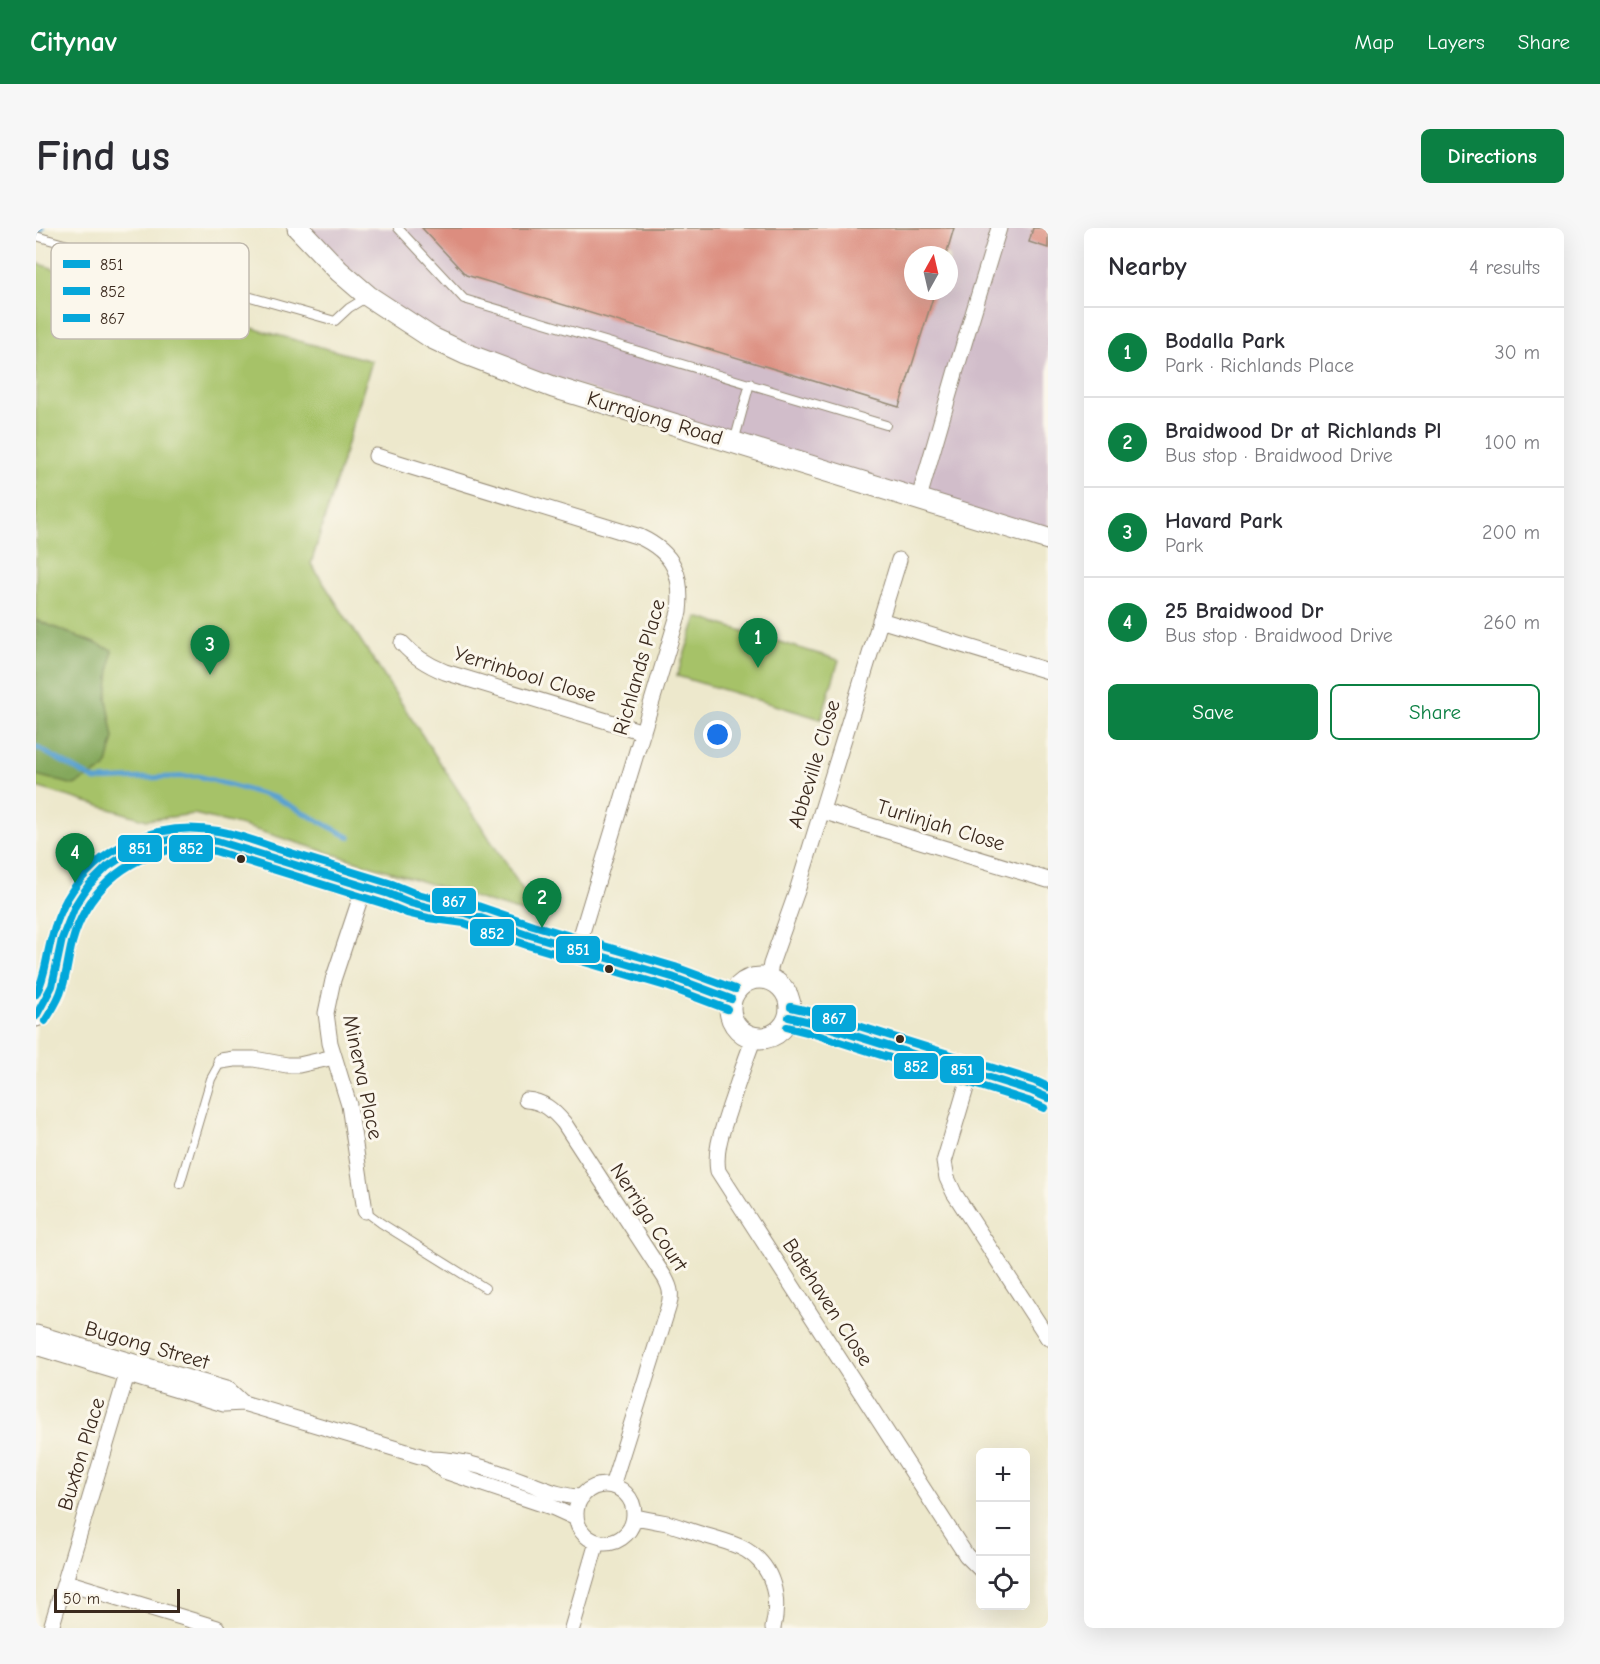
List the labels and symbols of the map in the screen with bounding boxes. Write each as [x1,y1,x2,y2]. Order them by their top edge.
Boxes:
legend [51,243,249,339]
north arrow [904,246,958,300]
text: 851 [100,256,123,274]
text: 852 [100,283,125,301]
text: 867 [100,310,125,328]
street label: Kurrajong Road [584,386,726,450]
street label: Richlands Place [608,596,670,738]
pin: 1 [738,618,778,668]
pin: 3 [190,626,230,675]
street label: Yerrinbool Close [451,641,599,707]
street label: Abbeville Close [783,697,845,831]
your location [703,720,732,749]
street label: Turlinjah Close [874,794,1008,856]
pin: 4 [56,834,94,883]
line badge: 851 [117,834,163,863]
line badge: 852 [168,834,214,863]
text: 851 [129,840,151,858]
text: 852 [179,840,203,858]
unlabelled marker [235,853,247,865]
pin: 2 [522,878,562,928]
line badge: 867 [431,887,477,915]
text: 867 [442,893,467,911]
line badge: 852 [469,918,515,947]
text: 852 [480,925,504,943]
line badge: 851 [555,935,601,964]
text: 851 [567,941,589,959]
unlabelled marker [603,963,615,975]
line badge: 867 [811,1004,857,1033]
text: 867 [822,1010,847,1028]
street label: Minerva Place [338,1012,388,1142]
unlabelled marker [894,1033,906,1045]
line badge: 852 [893,1052,939,1080]
line badge: 851 [939,1055,985,1084]
text: 852 [904,1058,928,1076]
text: 851 [951,1061,973,1079]
street label: Nerriga Court [605,1159,693,1276]
street label: Batehaven Close [778,1234,878,1370]
street label: Bugong Street [82,1316,213,1374]
street label: Buxton Place [52,1395,110,1513]
scale bar [54,1586,180,1614]

